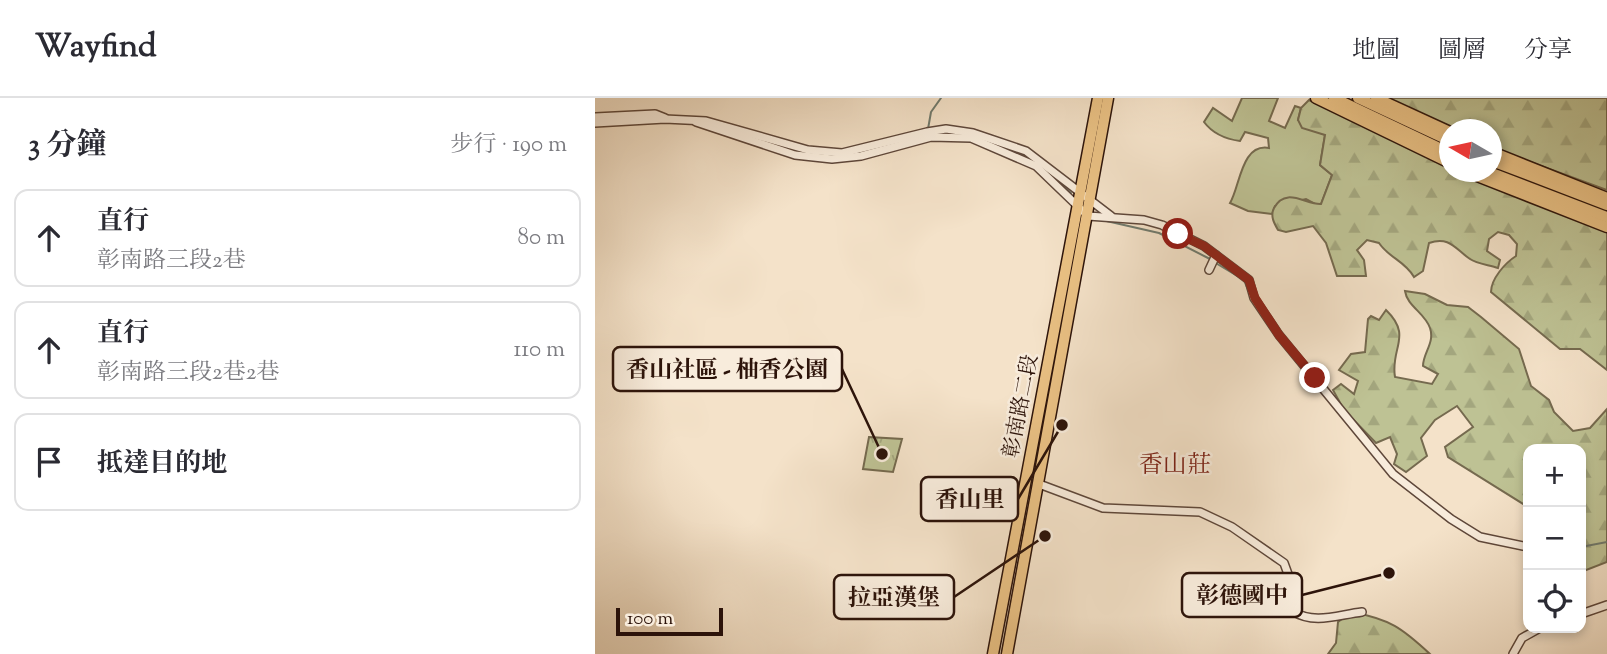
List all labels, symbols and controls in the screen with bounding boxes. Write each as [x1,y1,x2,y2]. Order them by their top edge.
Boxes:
text: Wayfind [35,24,157,72]
text: 地圖 [1352,34,1400,68]
text: 圖層 [1438,34,1486,68]
text: 分享 [1524,34,1572,68]
north arrow [1439,119,1502,182]
text: 3 分鐘 [28,125,107,168]
text: 步行 · 190 m [451,129,567,162]
text: 直行 [97,204,149,241]
route start [1162,218,1193,249]
icon: ahead [30,219,68,257]
text: 80 m [517,222,565,255]
text: 彰南路三段2巷 [97,245,246,278]
text: 直行 [97,316,149,353]
icon: ahead [30,331,68,369]
text: 110 m [514,334,565,367]
callout: 香山社區 - 柚香公園 [613,347,842,391]
street label: 彰南路二段 [997,352,1047,461]
text: 香山社區 - 柚香公園 [626,355,828,388]
text: 彰南路三段2巷2巷 [97,357,280,390]
route end [1299,362,1330,393]
icon: arrive [30,443,68,481]
map controls [1523,444,1586,633]
button: + [1523,444,1586,507]
text: 抵達目的地 [97,446,227,483]
district label: 香山莊 [1139,449,1211,483]
callout: 香山里 [921,477,1018,521]
text: 香山里 [936,485,1005,518]
button: − [1523,507,1586,570]
button: locate [1523,570,1586,633]
callout: 彰德國中 [1182,573,1302,617]
callout: 拉亞漢堡 [834,575,954,619]
text: 彰德國中 [1196,581,1288,614]
text: 拉亞漢堡 [848,583,940,616]
scale bar [616,605,723,637]
text: 100 m [627,606,673,633]

